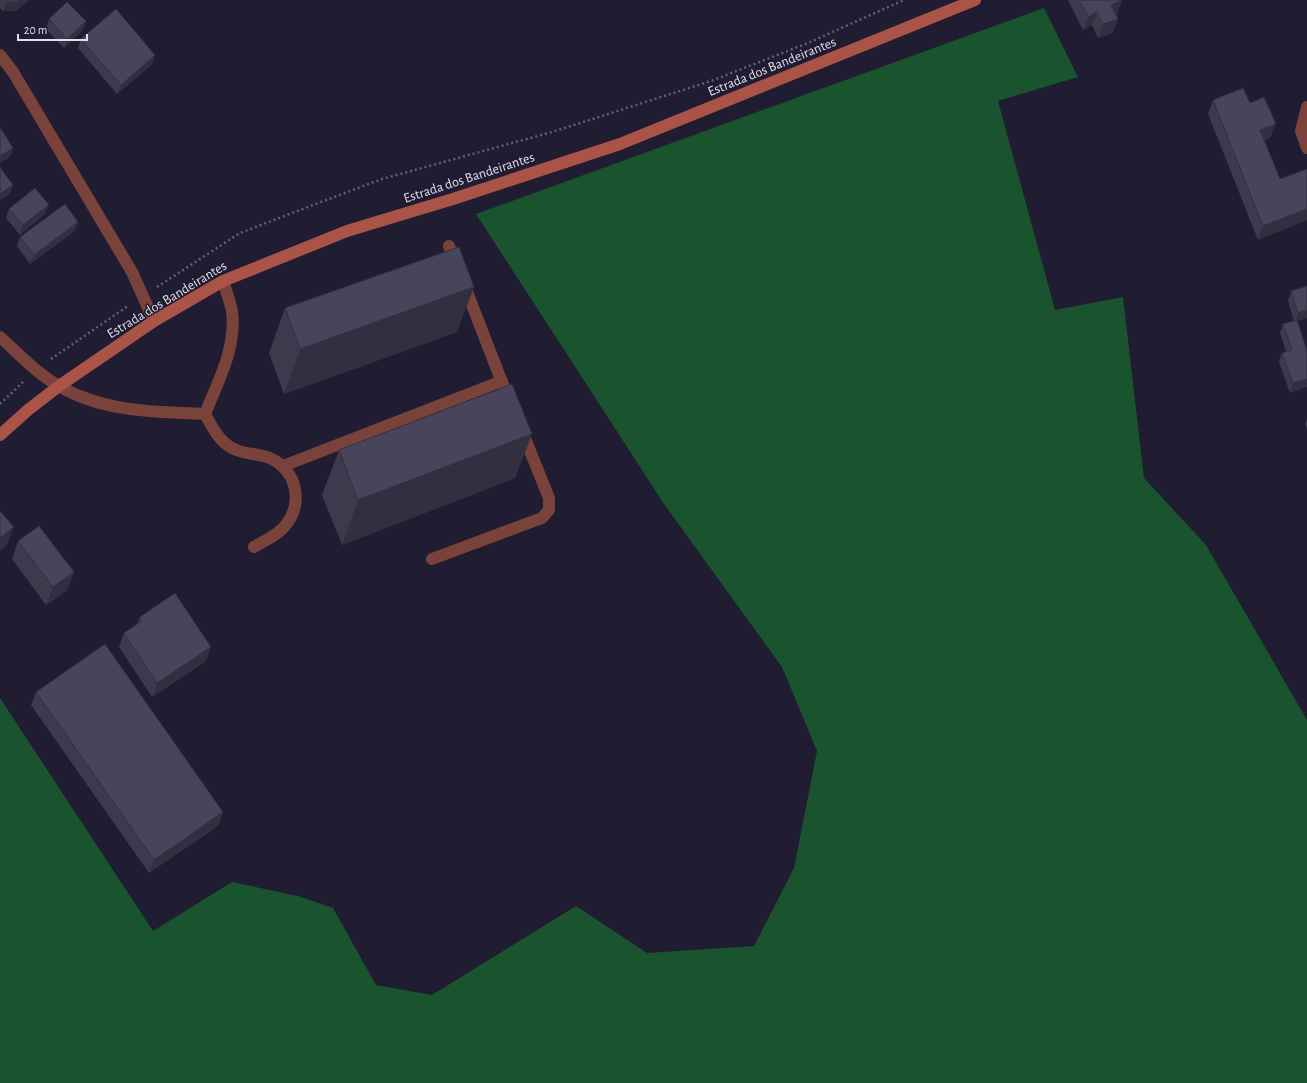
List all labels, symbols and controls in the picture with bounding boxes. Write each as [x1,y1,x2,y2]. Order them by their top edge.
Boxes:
scale bar [18,16,87,42]
text: 20 m [24,24,47,36]
street label: Estrada dos Bandeirantes [706,35,838,99]
street label: Estrada dos Bandeirantes [402,150,536,206]
street label: Estrada dos Bandeirantes [105,259,229,341]

